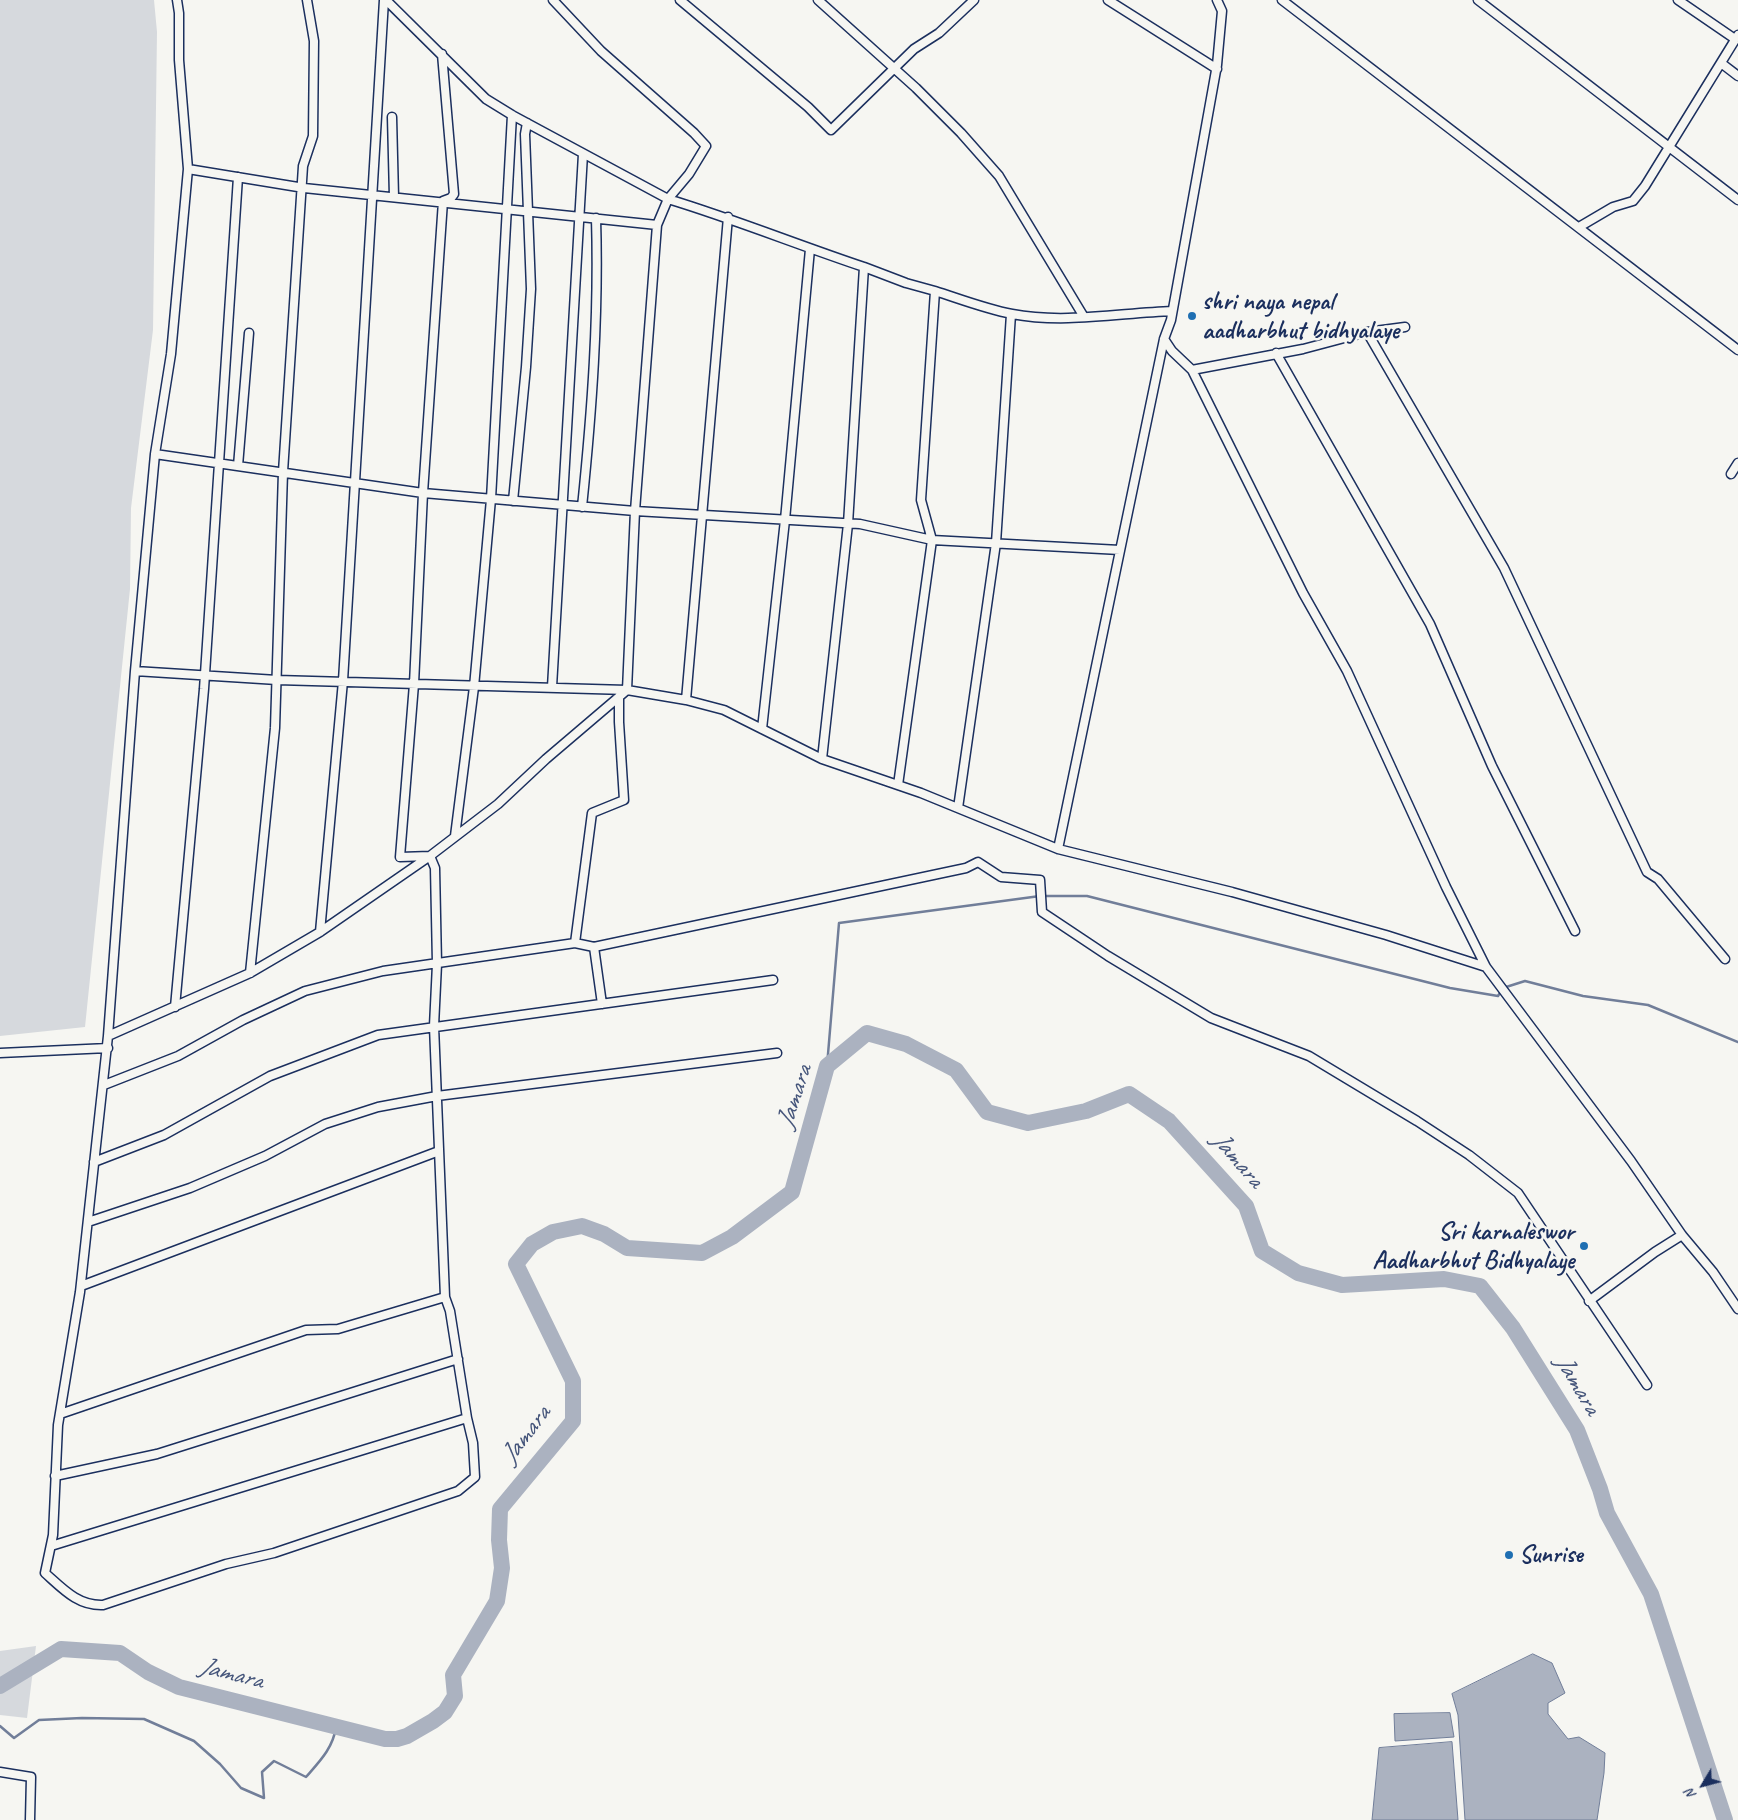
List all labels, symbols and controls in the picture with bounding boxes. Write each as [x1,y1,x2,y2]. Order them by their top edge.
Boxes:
place label: shri naya nepal aadharbhut bidhyalaye [1202,287,1399,346]
marker: shri naya nepal aadharbhut bidhyalaye [1186,310,1198,322]
water label: Jamara [770,1062,820,1132]
water label: Jamara [1204,1126,1270,1194]
place label: Sri karnaleswor Aadharbhut Bidhyalaye [1373,1217,1574,1276]
marker: Sri karnaleswor Aadharbhut Bidhyalaye [1578,1240,1590,1252]
water label: Jamara [1547,1350,1607,1420]
water label: Jamara [494,1400,558,1470]
place label: Sunrise [1519,1540,1583,1570]
marker: Sunrise [1503,1549,1515,1561]
water label: Jamara [196,1651,266,1697]
north arrow [1678,1760,1728,1810]
text: N [1681,1786,1700,1803]

